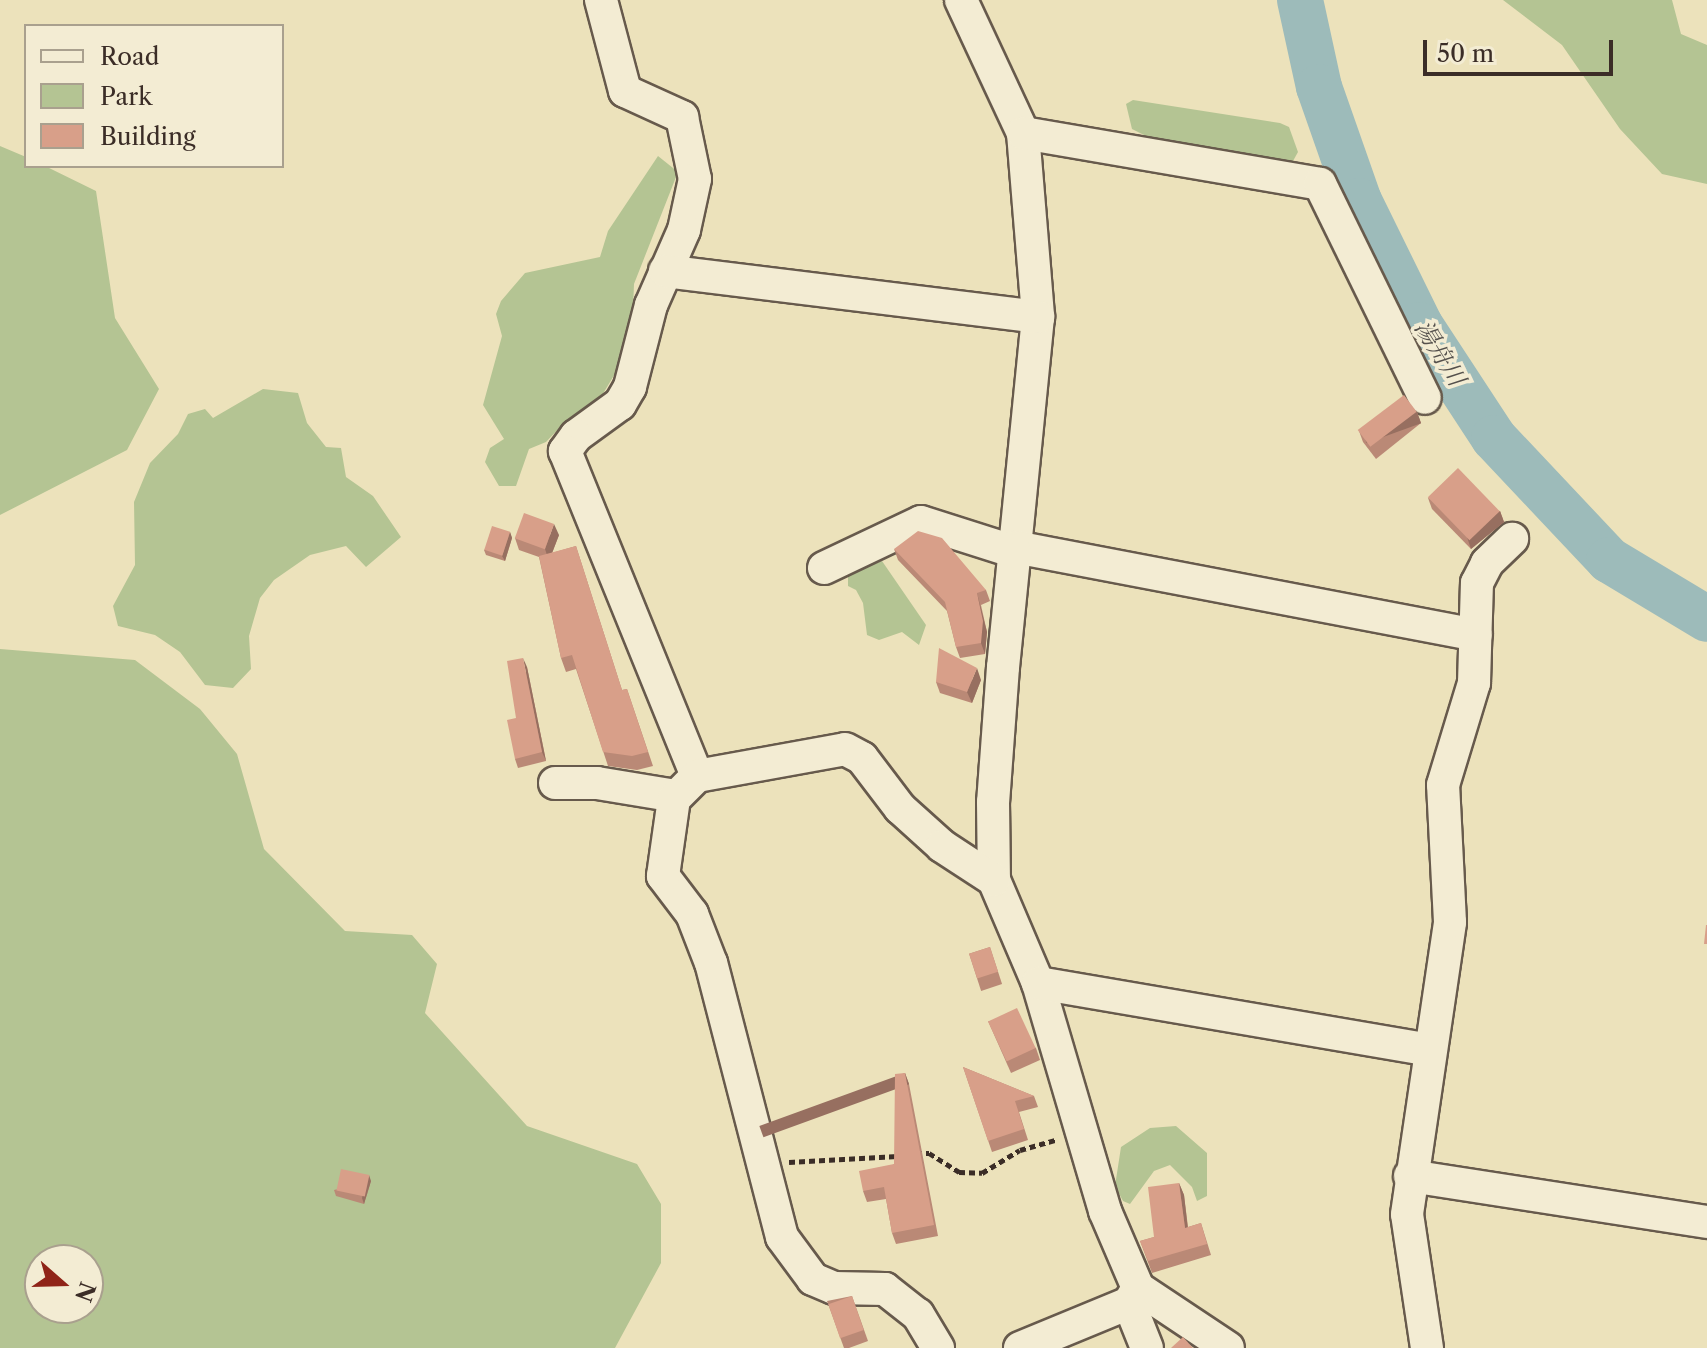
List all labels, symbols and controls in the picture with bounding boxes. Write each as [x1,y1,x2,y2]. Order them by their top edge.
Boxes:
legend [24,24,284,168]
scale bar [1427,24,1617,74]
text: 50 m [1437,39,1494,68]
text: Road [100,42,159,71]
text: Park [100,82,152,111]
text: Building [100,122,196,151]
water label: 湯舟川 [1409,315,1471,391]
north arrow [24,1244,104,1324]
text: N [69,1278,101,1305]

